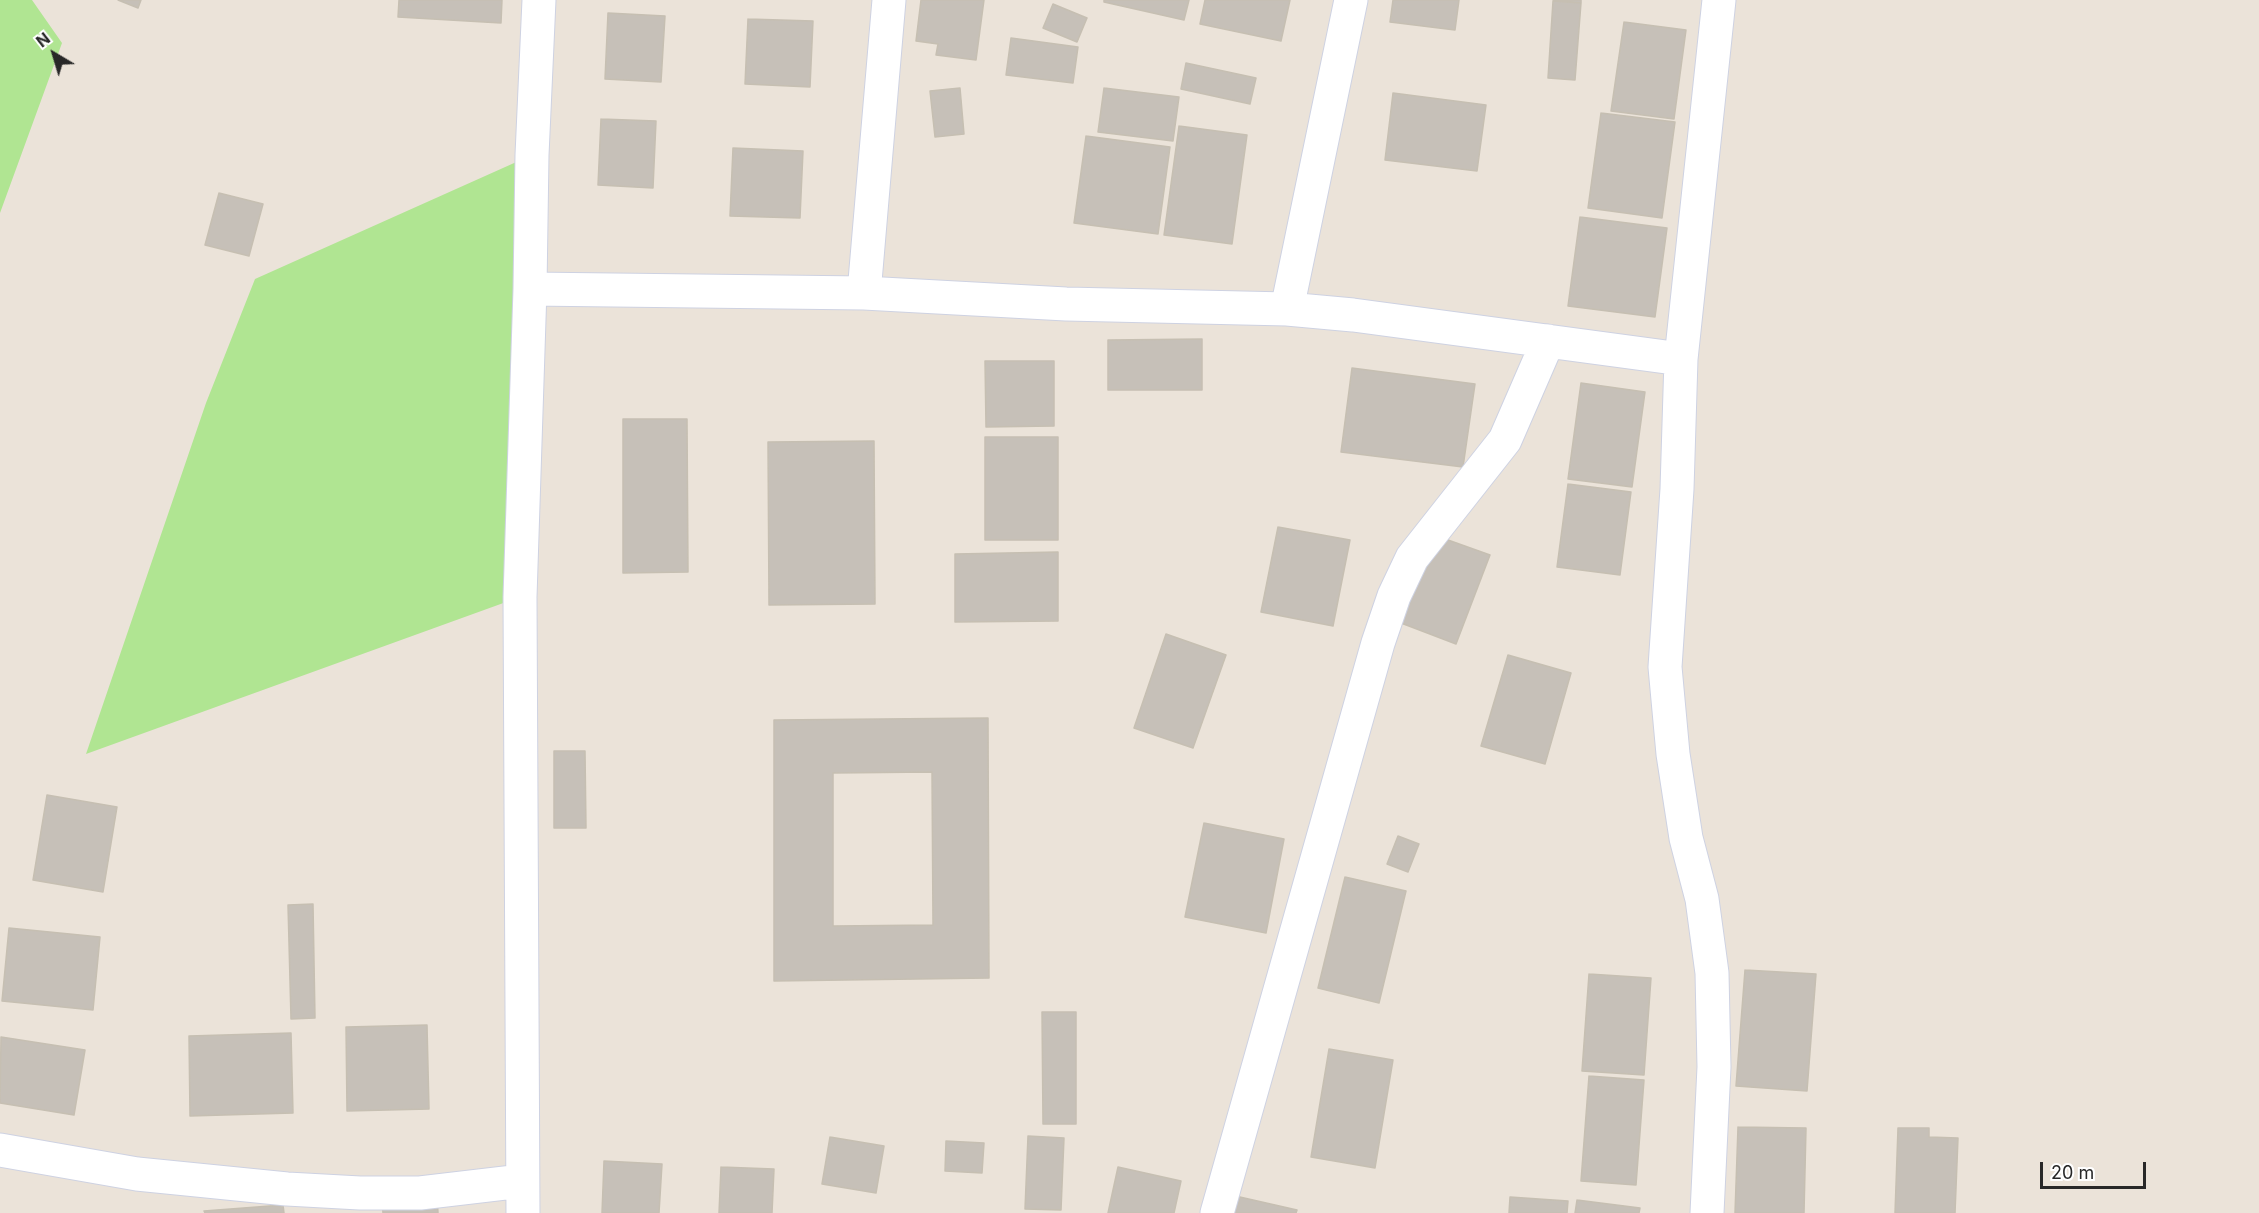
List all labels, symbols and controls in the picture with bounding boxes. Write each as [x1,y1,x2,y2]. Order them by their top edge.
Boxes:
north arrow [24,24,84,84]
text: N [32,28,54,51]
scale bar [2043,1150,2150,1188]
text: 20 m [2051,1162,2094,1183]

